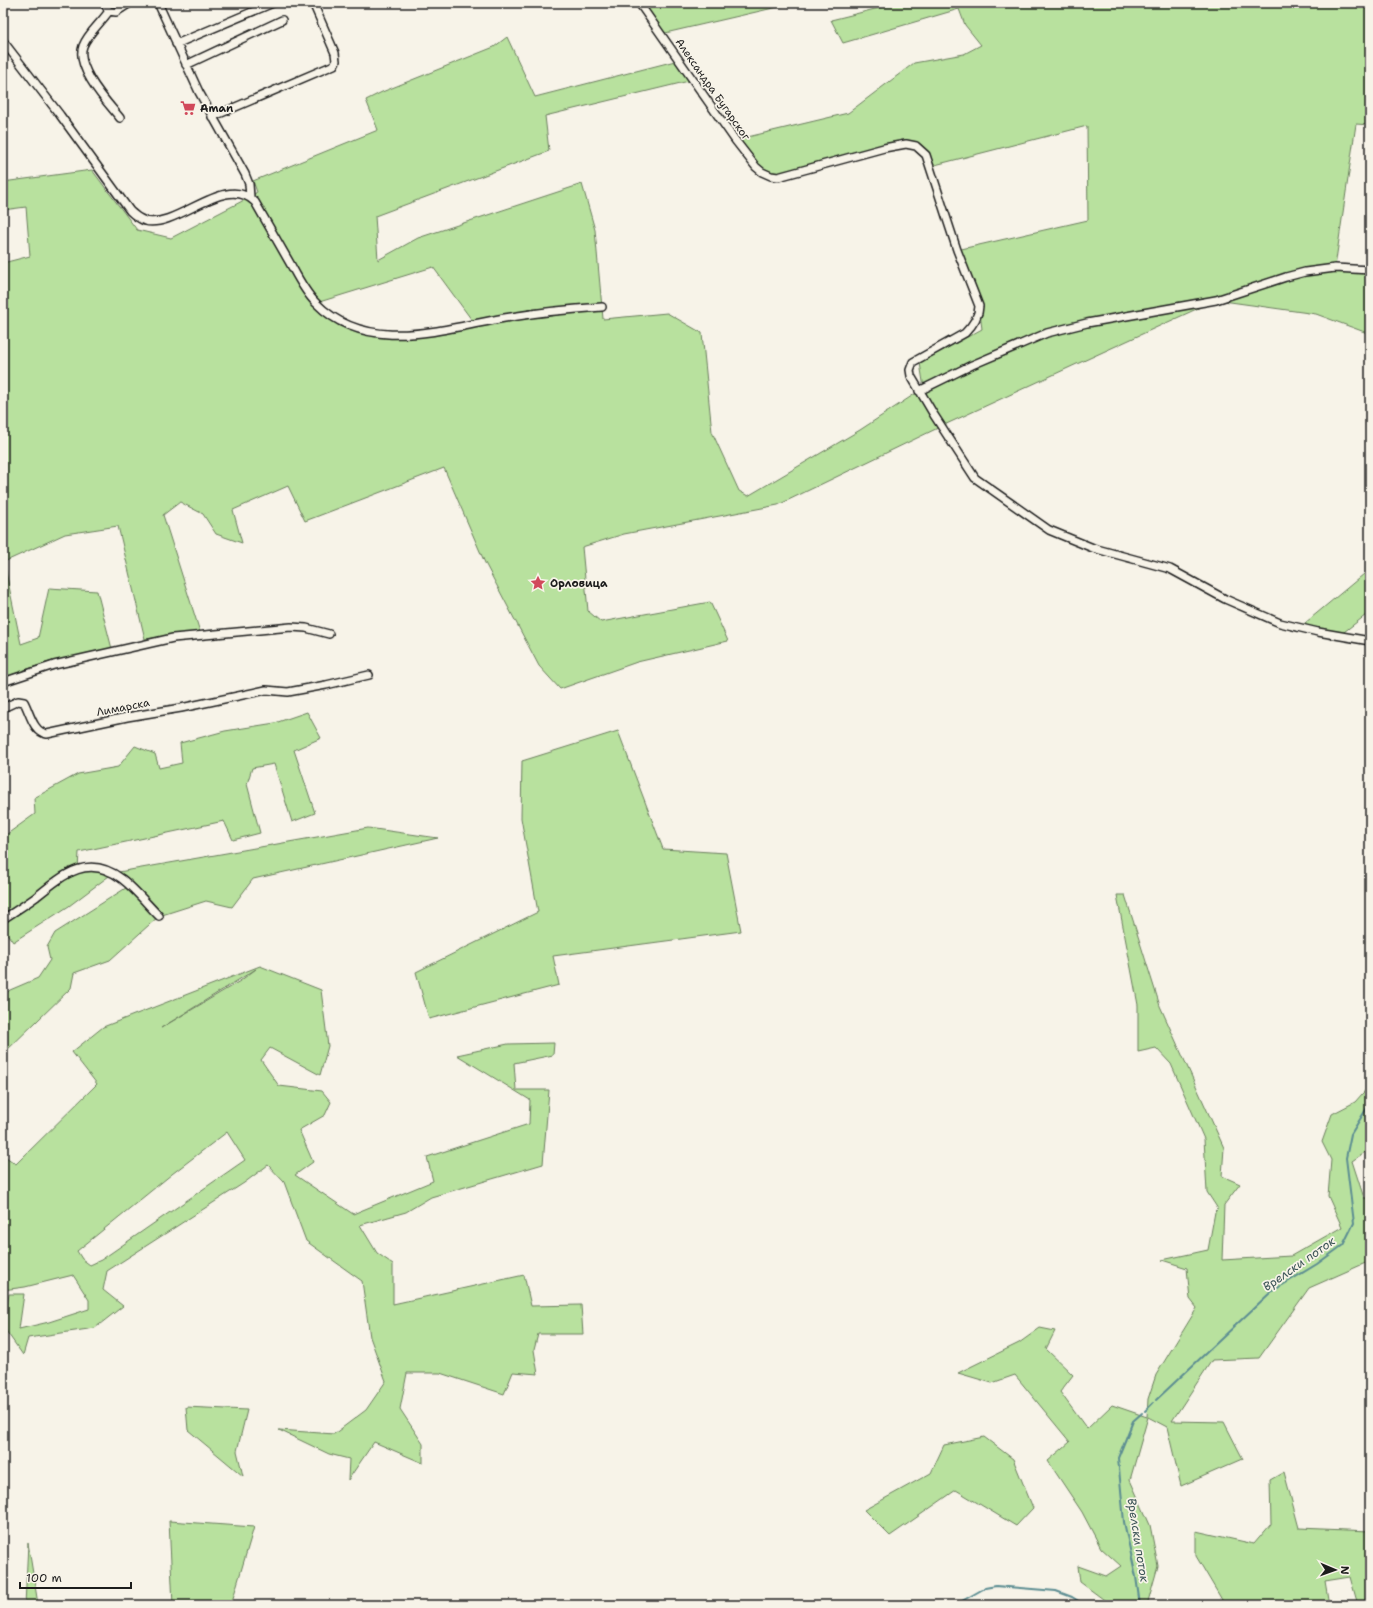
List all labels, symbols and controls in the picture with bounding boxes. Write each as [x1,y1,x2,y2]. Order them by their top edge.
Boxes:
street label: Александра Бугарског [672,35,754,143]
supermarket icon: Aman [179,99,197,117]
place label: Aman [200,101,234,116]
place icon: Орловица [529,574,547,592]
place label: Орловица [550,576,608,591]
street label: Лимарска [95,695,151,720]
water label: Врелски поток [1260,1233,1339,1295]
water label: Врелски поток [1123,1497,1153,1584]
north arrow [1315,1550,1355,1590]
scale bar [20,1564,131,1590]
text: N [1337,1566,1352,1575]
text: 100 m [26,1570,62,1586]

